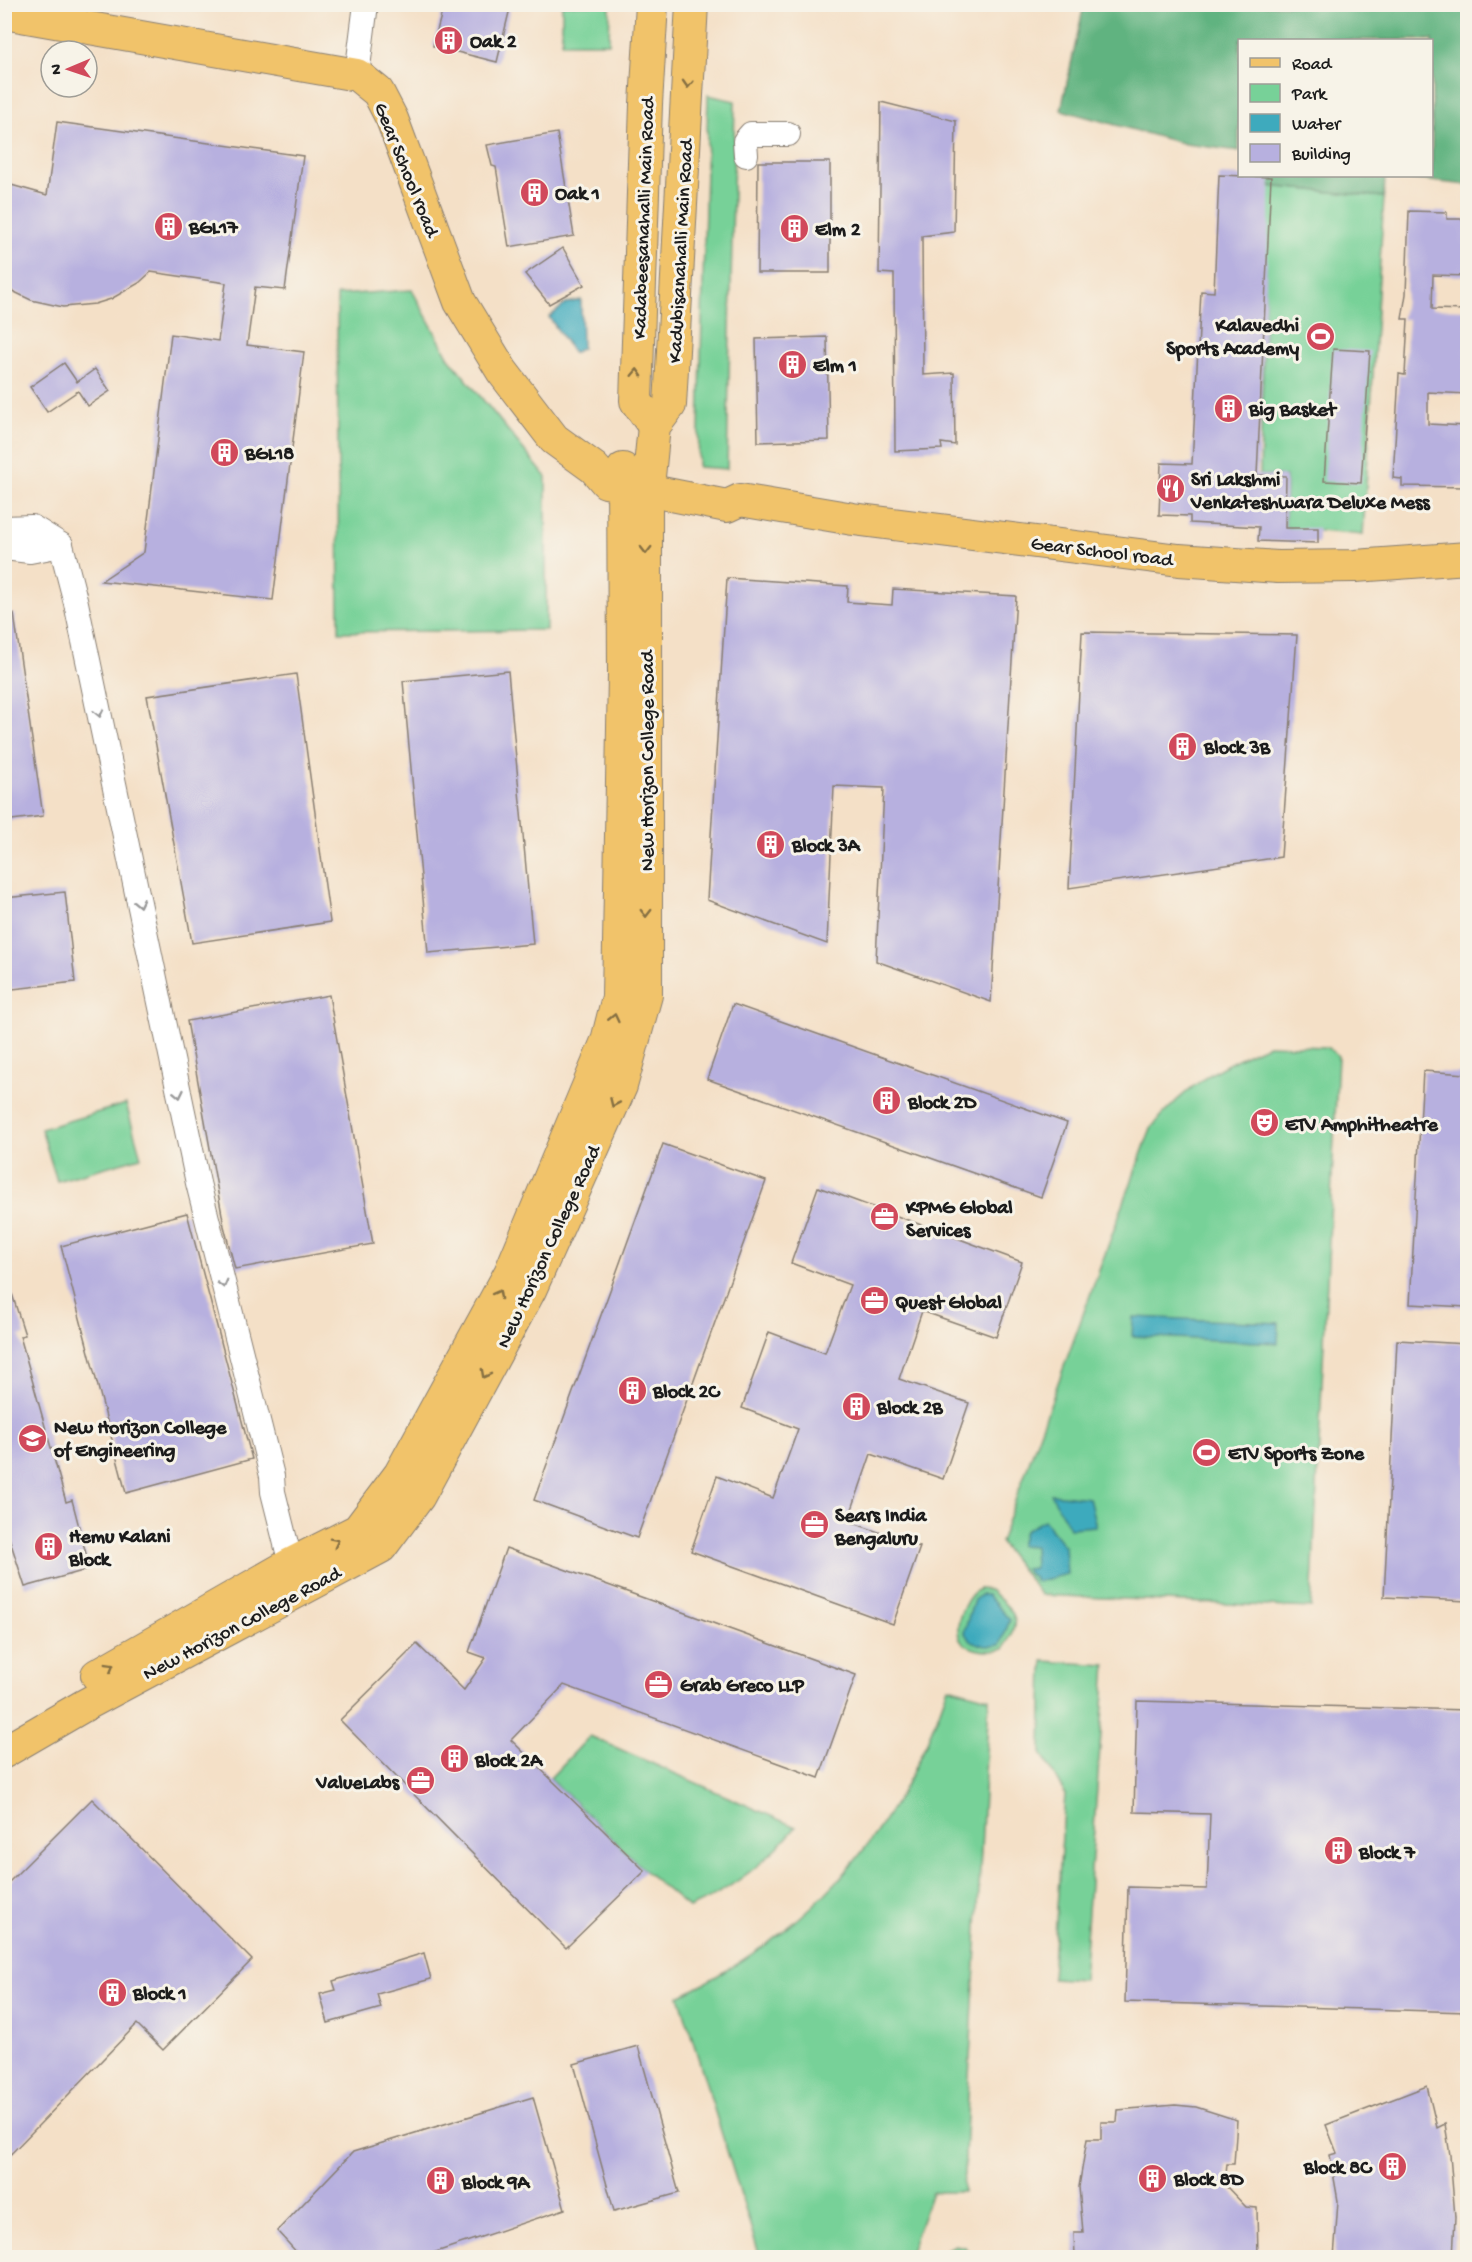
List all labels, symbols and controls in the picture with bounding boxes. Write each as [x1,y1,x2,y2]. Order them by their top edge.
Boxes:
building icon: Oak 2 [433,24,465,56]
place label: Oak 2 [470,32,517,55]
north arrow [39,39,99,99]
legend [1238,39,1433,177]
text: Road [1292,55,1333,76]
text: N [48,63,67,75]
one-way arrow [682,79,695,88]
text: Park [1291,85,1328,106]
street label: Kadabeesanahalli Main Road [630,94,661,340]
street label: Gear School road [367,100,443,243]
text: Water [1292,115,1342,136]
street label: Kadubisanahalli Main Road [665,136,700,364]
text: Building [1291,145,1351,166]
building icon: Oak 1 [518,176,550,208]
place label: Oak 1 [555,184,600,207]
building icon: BGL17 [152,210,184,242]
building icon: Elm 2 [778,212,810,244]
place label: BGL17 [188,218,239,241]
place label: Elm 2 [815,220,861,243]
place label: Kalavedhi Sports Academy [1166,316,1299,362]
sports icon: Kalavedhi Sports Academy [1304,320,1336,352]
building icon: Elm 1 [776,348,808,380]
place label: Elm 1 [813,356,857,379]
one-way arrow [630,369,643,378]
building icon: Big Basket [1212,392,1244,424]
place label: Big Basket [1248,400,1338,423]
building icon: BGL18 [208,436,240,468]
place label: BGL18 [244,444,294,467]
place label: Sri Lakshmi Venkateshwara Deluxe Mess [1190,470,1431,516]
restaurant icon: Sri Lakshmi Venkateshwara Deluxe Mess [1154,473,1186,505]
street label: Gear School road [1029,533,1176,574]
one-way arrow [640,545,652,554]
street label: New Horizon College Road [638,648,661,871]
one-way arrow [92,707,105,717]
building icon: Block 3B [1167,730,1199,762]
place label: Block 3B [1203,738,1271,761]
building icon: Block 3A [755,828,787,860]
place label: Block 3A [791,836,862,859]
one-way arrow [132,898,145,908]
one-way arrow [640,908,652,917]
one-way arrow [606,1013,619,1023]
building icon: Block 2D [871,1085,903,1117]
one-way arrow [172,1089,185,1099]
place label: Block 2D [907,1093,977,1116]
one-way arrow [609,1097,621,1108]
theatre icon: ETV Amphitheatre [1248,1107,1280,1139]
place label: ETV Amphitheatre [1285,1115,1439,1138]
street label: New Horizon College Road [493,1141,608,1352]
place label: KPMG Global Services [905,1198,1013,1244]
office icon: KPMG Global Services [869,1201,901,1233]
one-way arrow [215,1279,228,1289]
office icon: Quest Global [858,1285,890,1317]
one-way arrow [491,1290,502,1301]
place label: Quest Global [895,1293,1002,1316]
one-way arrow [481,1368,492,1378]
building icon: Block 2C [616,1374,648,1406]
place label: Block 2C [652,1382,721,1405]
building icon: Block 2B [840,1390,872,1422]
place label: Block 2B [876,1398,943,1421]
place label: New Horizon College of Engineering [53,1418,227,1464]
school or university icon: New Horizon College of Engineering [17,1422,49,1454]
sports icon: ETV Sports Zone [1191,1436,1223,1468]
place label: ETV Sports Zone [1228,1444,1365,1467]
place label: Sears India Bengaluru [834,1506,927,1552]
office icon: Sears India Bengaluru [798,1509,830,1541]
place label: Hemu Kalani Block [68,1527,171,1573]
building icon: Hemu Kalani Block [32,1530,64,1562]
one-way arrow [329,1538,340,1549]
street label: New Horizon College Road [140,1562,348,1687]
one-way arrow [104,1663,114,1675]
office icon: Grab Greco LLP [643,1668,675,1700]
place label: Grab Greco LLP [680,1676,805,1699]
building icon: Block 2A [438,1743,470,1775]
place label: Block 2A [474,1751,544,1774]
office icon: ValueLabs [404,1765,436,1797]
place label: ValueLabs [315,1773,401,1796]
building icon: Block 7 [1322,1835,1354,1867]
place label: Block 7 [1358,1843,1416,1866]
building icon: Block 1 [96,1976,128,2008]
place label: Block 1 [132,1984,187,2007]
building icon: Block 8C [1376,2150,1408,2182]
place label: Block 8C [1303,2158,1373,2181]
building icon: Block 8D [1137,2162,1169,2194]
building icon: Block 9A [425,2165,457,2197]
place label: Block 8D [1173,2170,1244,2193]
place label: Block 9A [461,2173,531,2196]

